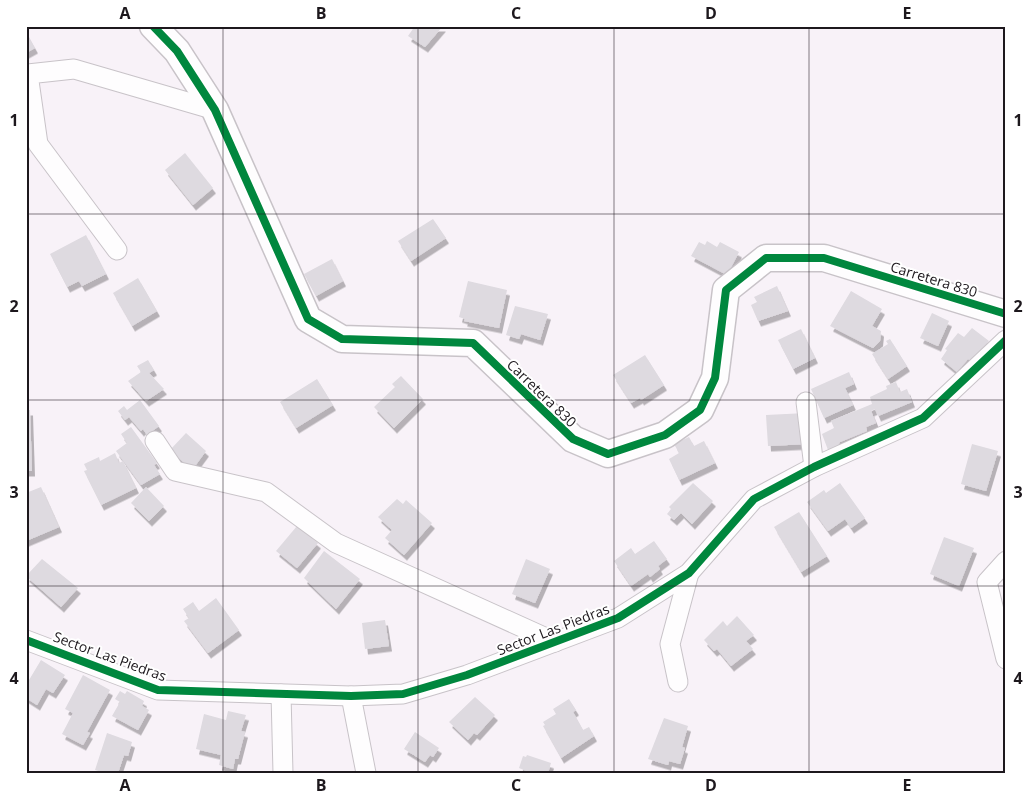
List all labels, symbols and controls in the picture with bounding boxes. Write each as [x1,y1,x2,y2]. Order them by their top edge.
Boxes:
text: A [119,2,131,24]
text: B [316,2,326,24]
text: C [511,2,521,24]
text: D [705,2,717,24]
text: E [903,2,912,24]
text: 1 [9,109,19,131]
text: 1 [1013,109,1023,131]
street label: Carretera 830 [888,257,980,301]
text: 2 [9,295,19,317]
text: 2 [1013,295,1023,317]
street label: Carretera 830 [503,355,581,431]
text: 3 [9,481,19,503]
text: 3 [1013,481,1023,503]
street label: Sector Las Piedras [494,599,612,659]
street label: Sector Las Piedras [51,627,169,685]
text: 4 [9,667,19,689]
text: 4 [1013,667,1023,689]
text: A [119,774,131,796]
text: B [316,774,326,796]
text: C [511,774,521,796]
text: D [705,774,717,796]
text: E [903,774,912,796]

